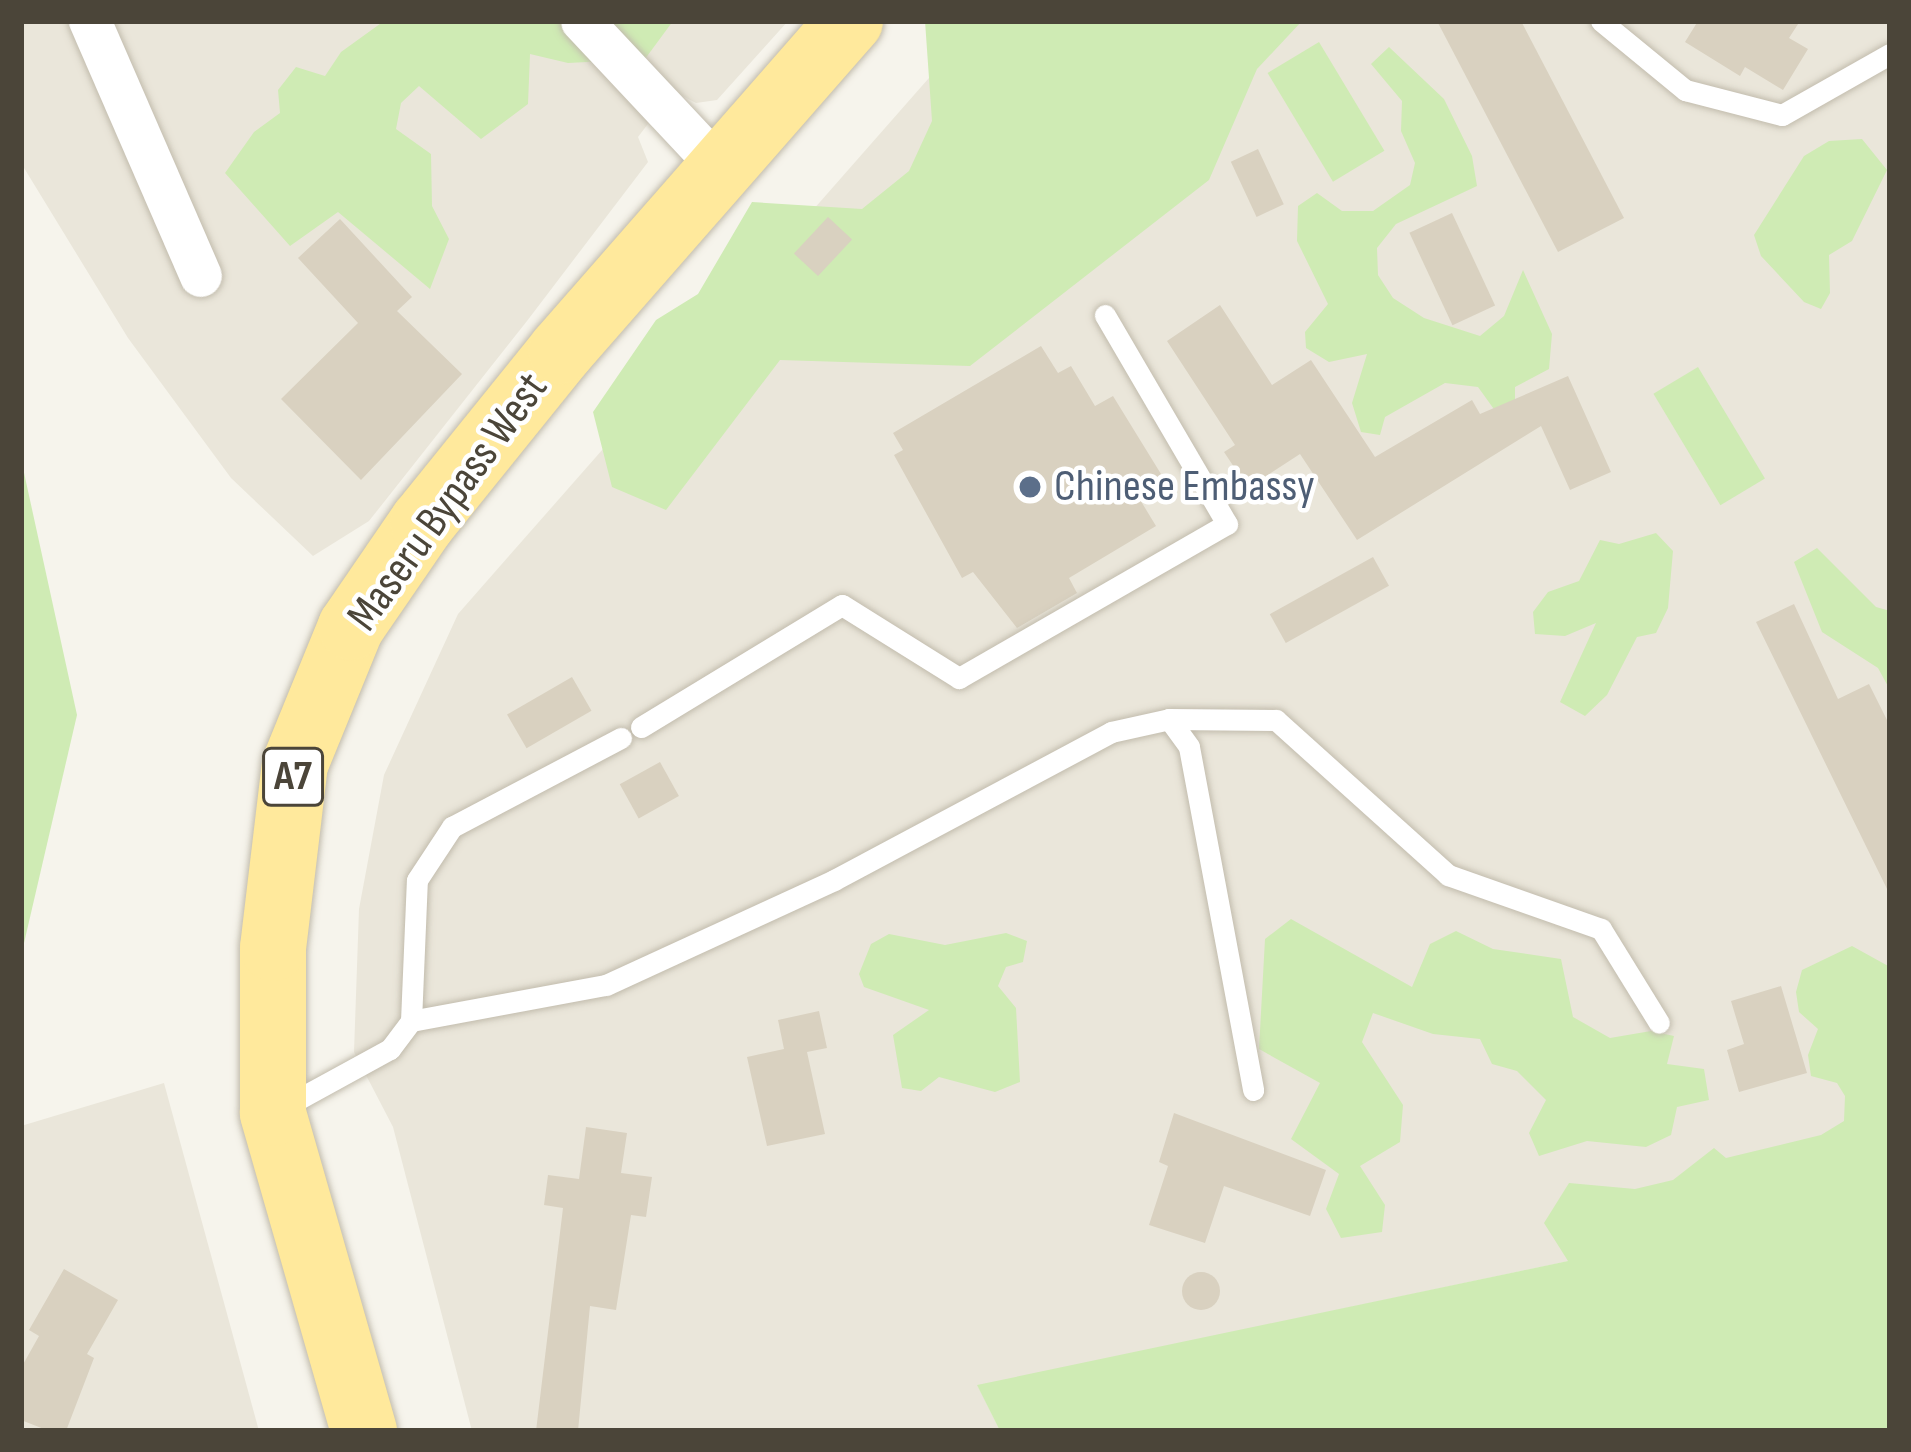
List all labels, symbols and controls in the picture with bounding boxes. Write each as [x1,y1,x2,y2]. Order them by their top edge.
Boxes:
street label: Maseru Bypass West [336,363,560,641]
place label: Chinese Embassy [1054,460,1315,514]
marker: Chinese Embassy [1017,474,1043,500]
road number: A7 [260,741,326,813]

